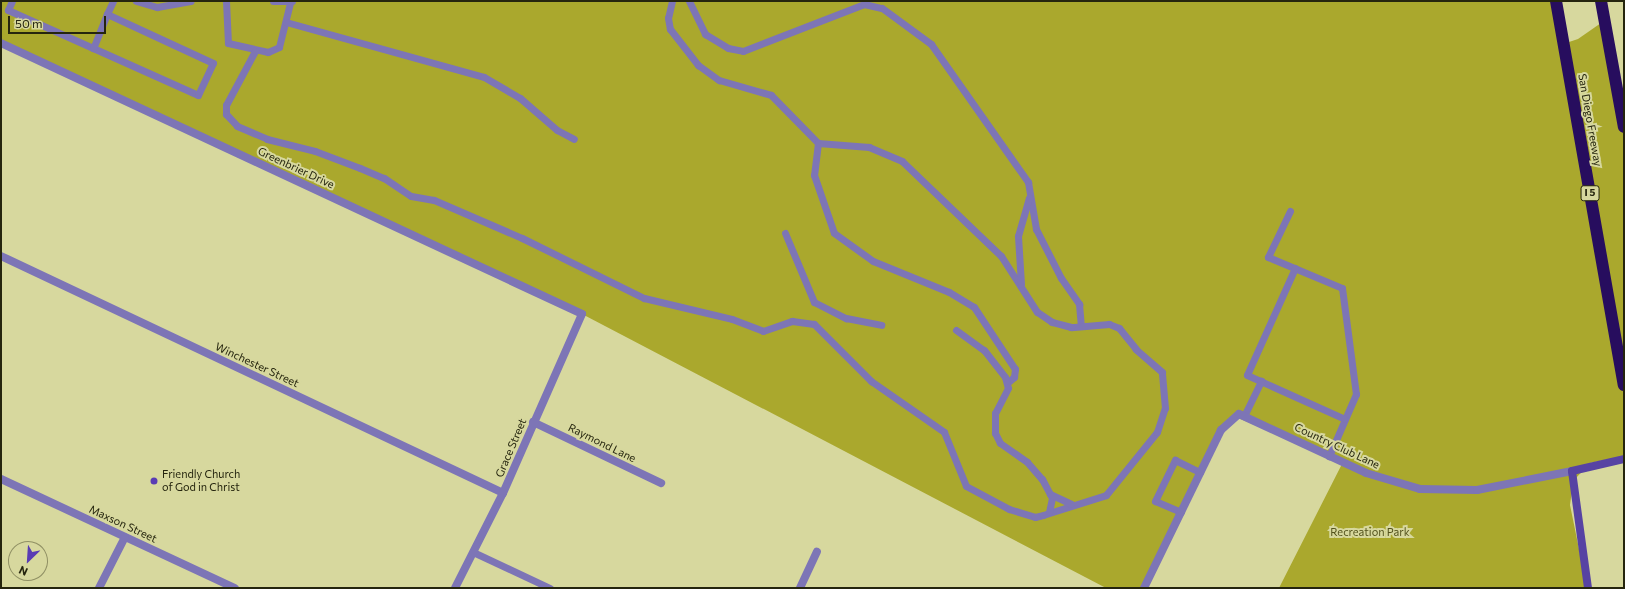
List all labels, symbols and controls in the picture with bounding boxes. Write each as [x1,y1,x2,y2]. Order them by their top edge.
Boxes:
scale bar [10,8,108,34]
text: 50 m [15,16,43,30]
street label: San Diego Freeway [1575,73,1605,167]
street label: Greenbrier Drive [256,145,336,191]
road number: I 5 [1580,185,1600,201]
street label: Winchester Street [213,340,301,390]
street label: Grace Street [493,417,529,479]
street label: Country Club Lane [1292,420,1382,472]
street label: Raymond Lane [566,421,638,465]
place label: Friendly Church of God in Christ [162,468,240,494]
marker: Friendly Church of God in Christ [149,476,159,486]
street label: Maxson Street [87,503,159,545]
park label: Recreation Park [1330,525,1410,539]
north arrow [8,541,48,581]
text: N [17,564,30,579]

